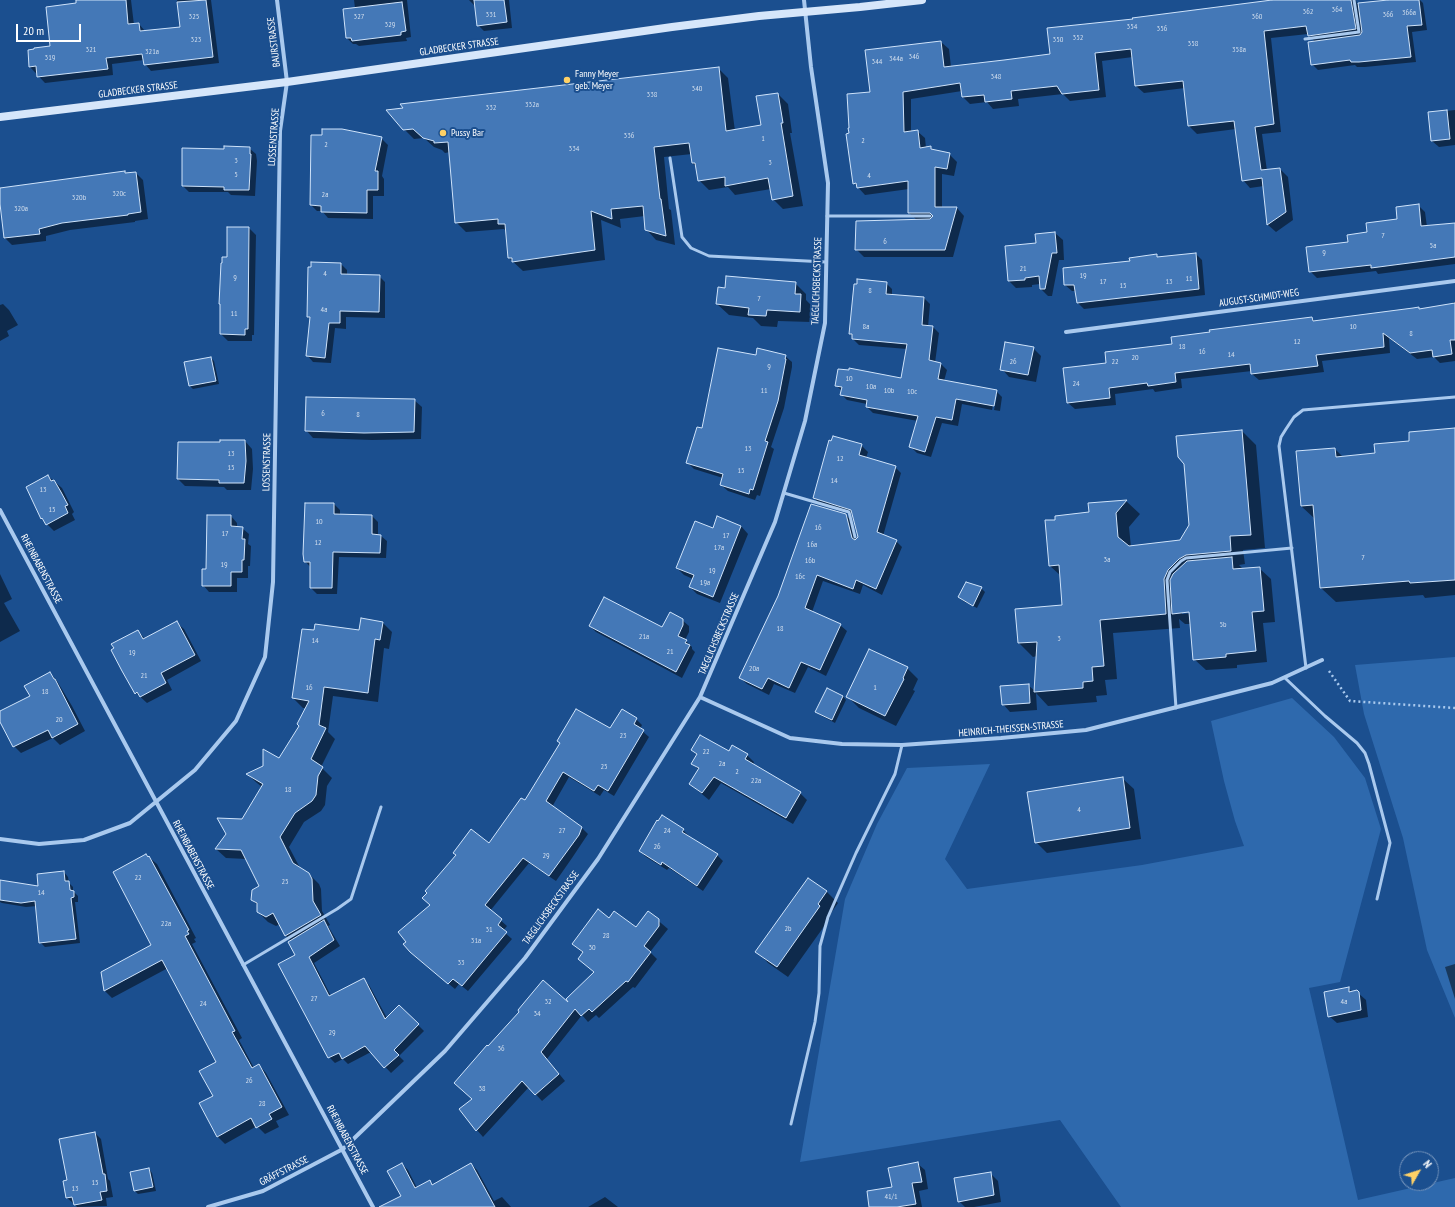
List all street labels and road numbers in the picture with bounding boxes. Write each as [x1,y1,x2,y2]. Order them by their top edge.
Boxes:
street label: BAURSTRASSE [265,16,283,68]
street label: GLADBECKER STRASSE [419,36,499,58]
street label: GLADBECKER STRASSE [98,79,178,101]
street label: LOSSENSTRASSE [266,108,282,166]
street label: TAEGLICHSBECKSTRASSE [809,237,825,325]
street label: AUGUST-SCHMIDT-WEG [1218,286,1300,310]
street label: LOSSENSTRASSE [260,433,274,491]
street label: RHEINBABENSTRASSE [18,532,64,606]
street label: TAEGLICHSBECKSTRASSE [696,591,742,677]
street label: HEINRICH-THEISSEN-STRASSE [958,718,1064,740]
street label: RHEINBABENSTRASSE [170,818,216,892]
street label: TAEGLICHSBECKSTRASSE [520,869,582,947]
street label: RHEINBABENSTRASSE [324,1103,370,1177]
street label: GRÄFFSTRASSE [257,1154,311,1188]

